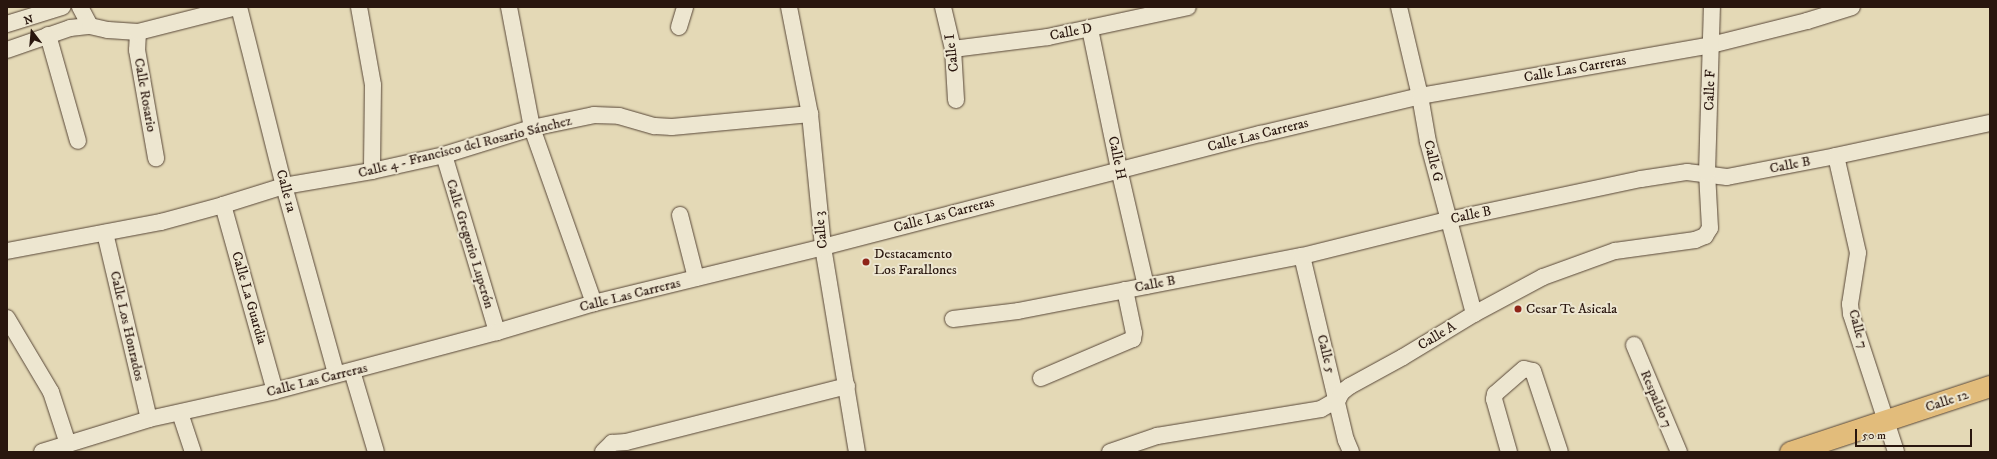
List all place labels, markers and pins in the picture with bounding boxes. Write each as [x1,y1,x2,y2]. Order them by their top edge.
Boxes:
place label: Destacamento Los Farallones [874,246,957,278]
marker: Destacamento Los Farallones [861,257,871,267]
place label: Cesar Te Asicala [1526,301,1617,317]
marker: Cesar Te Asicala [1513,304,1523,314]

